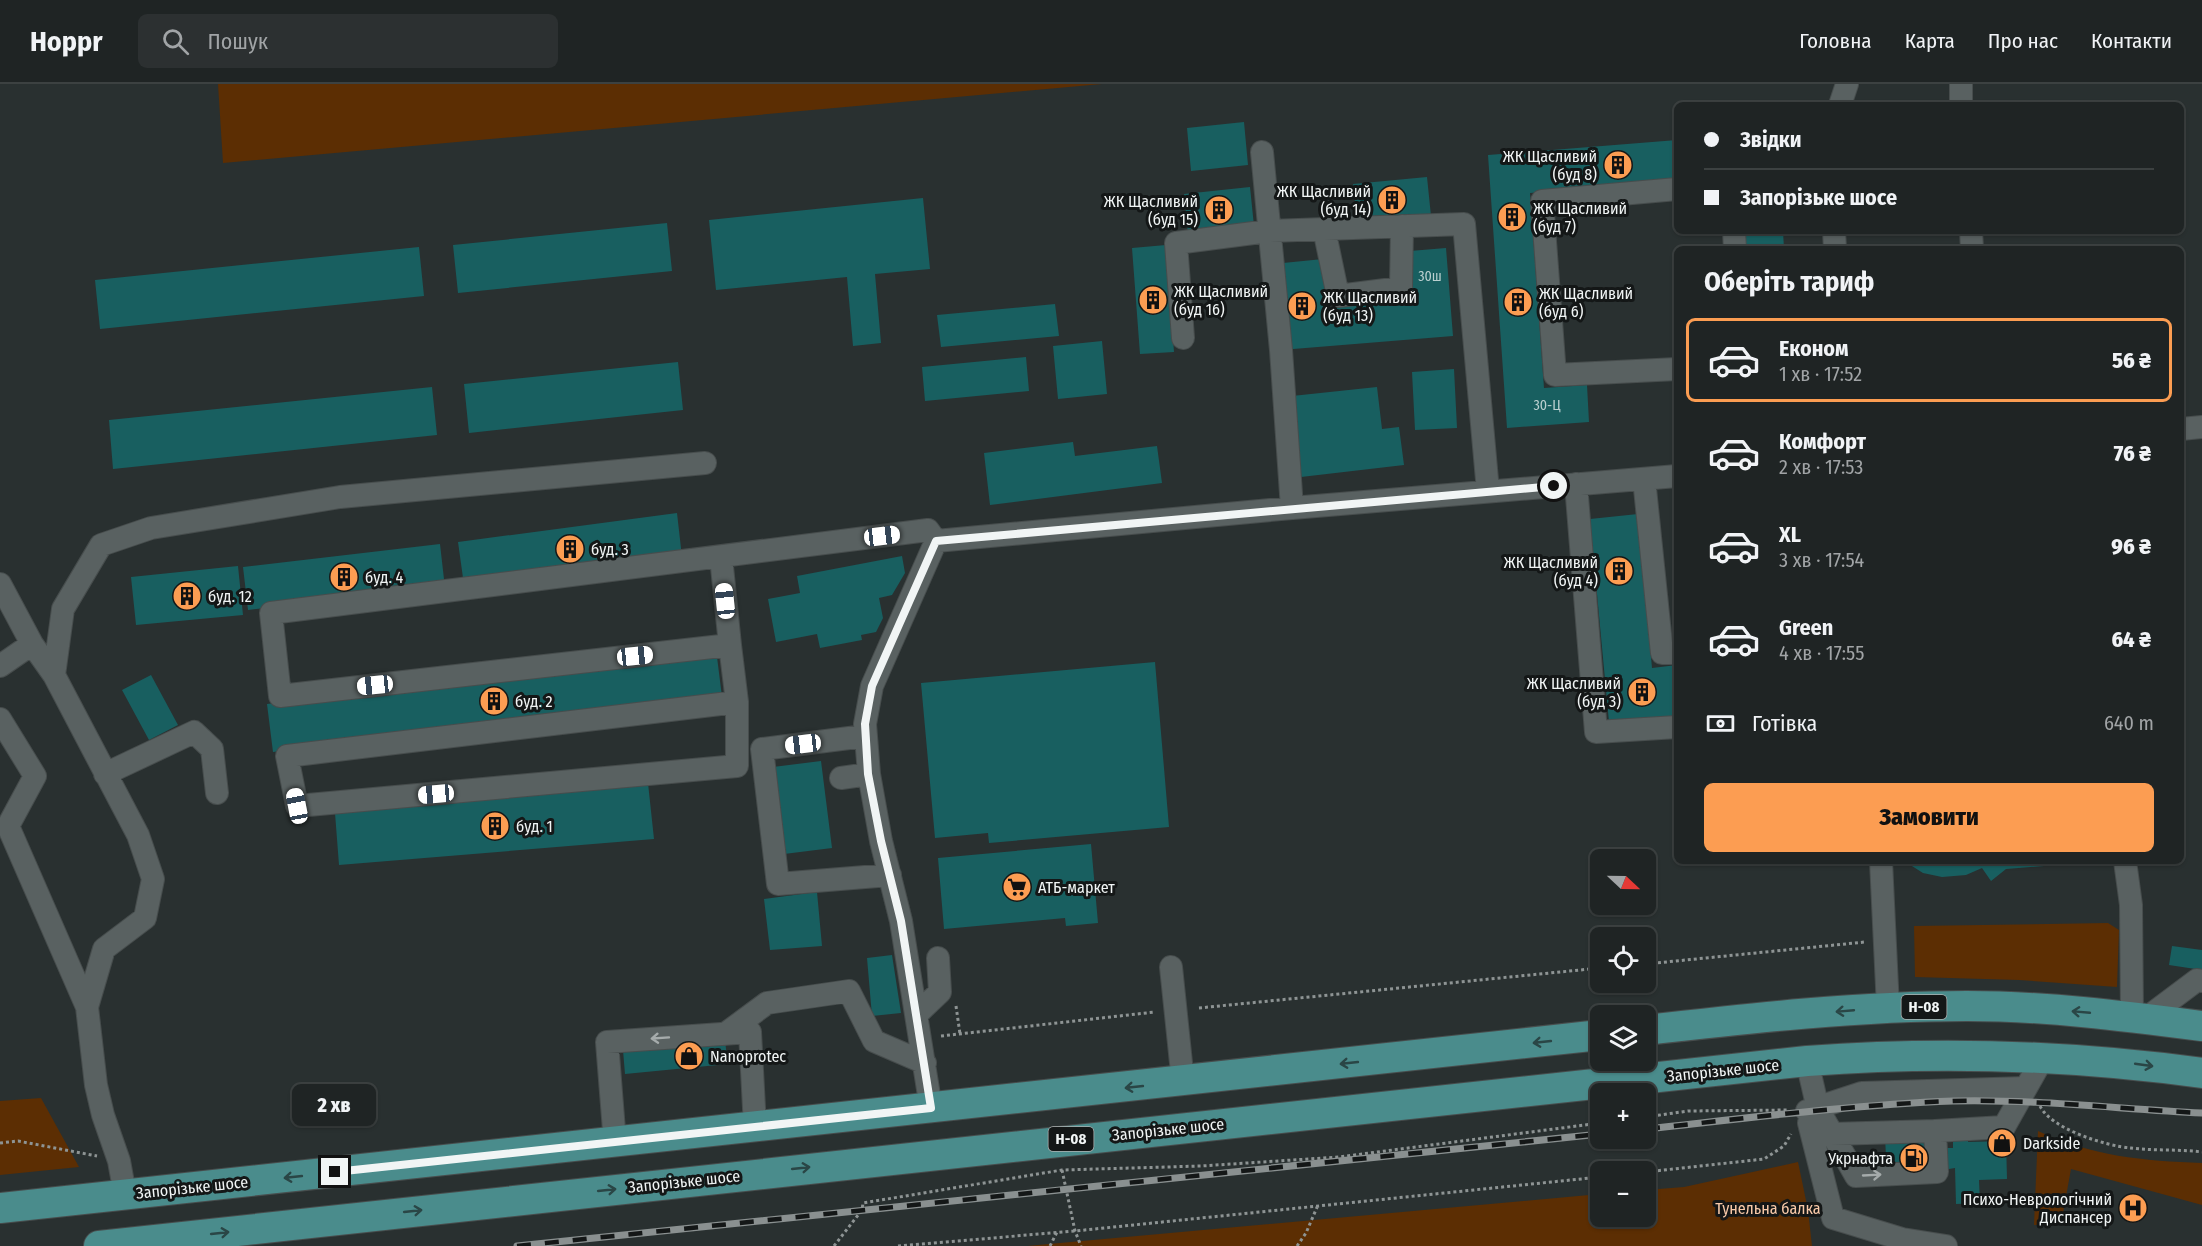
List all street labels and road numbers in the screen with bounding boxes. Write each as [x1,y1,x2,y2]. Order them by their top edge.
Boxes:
road number: Н-08 [1902,995,1946,1019]
street label: Запорізьке шосе [1666,1055,1780,1086]
street label: Запорізьке шосе [1111,1114,1225,1145]
road number: Н-08 [1048,1127,1094,1151]
street label: Запорізьке шосе [627,1166,741,1197]
street label: Запорізьке шосе [135,1172,249,1203]

